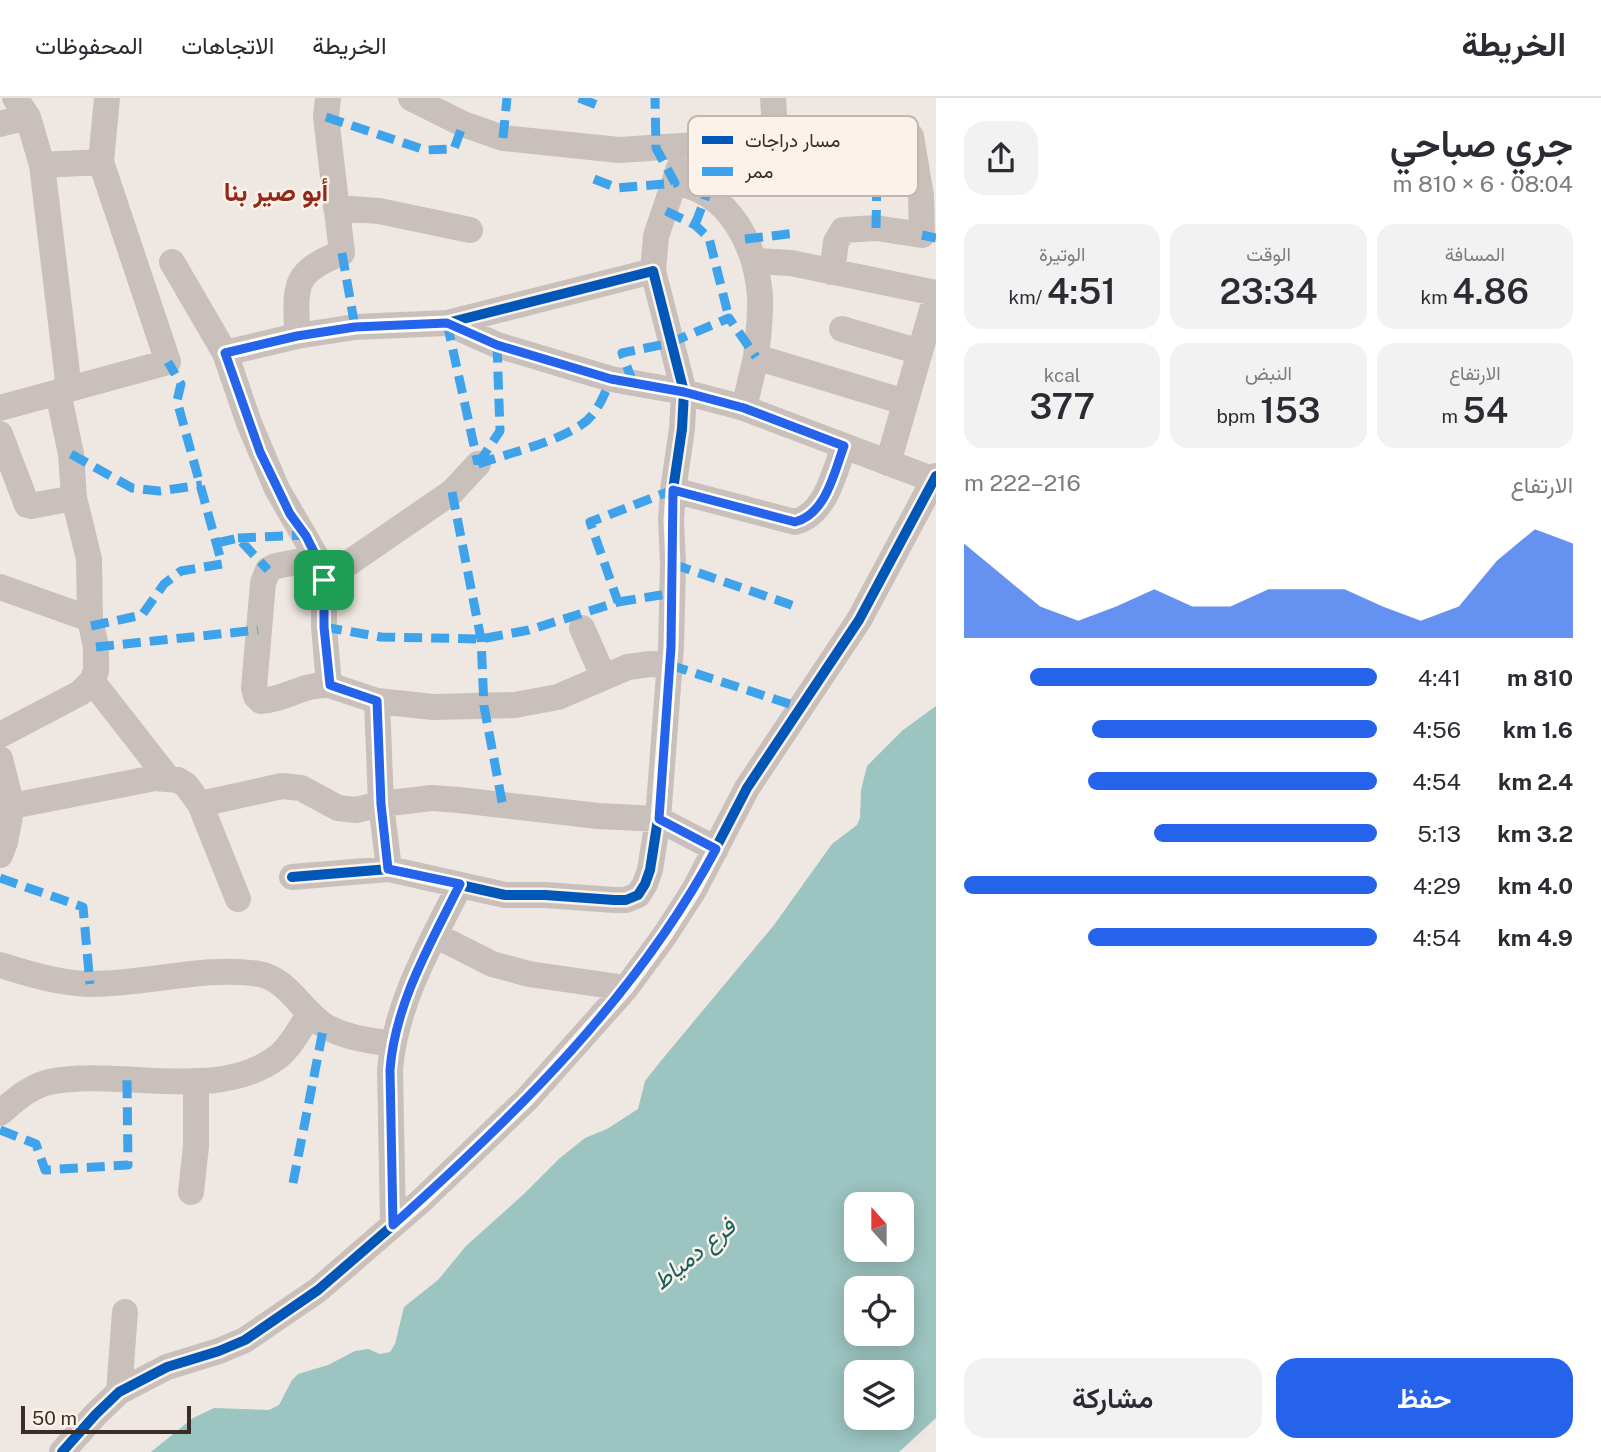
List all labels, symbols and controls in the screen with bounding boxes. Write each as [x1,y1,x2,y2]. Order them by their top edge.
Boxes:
text: الخريطة [1462,25,1566,63]
text: المحفوظات [35,31,143,59]
text: الاتجاهات [181,31,274,59]
text: الخريطة [312,31,387,59]
legend [688,116,918,196]
button: share [964,121,1038,195]
text: جري صباحي [1390,121,1573,166]
text: مسار دراجات [745,129,840,152]
text: ممر [744,160,773,183]
text: 08:04 · 6 × 810 m [1392,170,1573,197]
district label: أبو صير بنا [224,176,328,208]
text: الوتيرة [1039,243,1085,265]
text: الوقت [1246,243,1291,265]
text: المسافة [1445,243,1505,265]
text: 4:51 [1047,271,1116,312]
text: 23:34 [1219,271,1318,312]
text: 4.86 [1452,271,1529,312]
text: /km [1009,286,1047,308]
text: km [1421,286,1452,308]
text: النبض [1245,362,1292,384]
text: الارتفاع [1449,362,1501,384]
text: kcal [1044,364,1081,386]
text: 377 [1029,386,1095,427]
text: 153 [1260,390,1321,431]
text: 54 [1463,390,1508,431]
text: bpm [1216,405,1260,427]
text: m [1442,405,1463,427]
text: 216–222 m [964,469,1081,496]
text: الارتفاع [1511,471,1573,498]
pin [294,550,354,610]
icon: arrive [305,561,343,599]
text: 4:41 [1418,664,1461,691]
text: 810 m [1507,664,1573,691]
text: 4:56 [1412,716,1461,743]
text: 1.6 km [1503,716,1573,743]
text: 4:54 [1412,768,1461,795]
text: 2.4 km [1498,768,1573,795]
text: 5:13 [1417,820,1461,847]
text: 3.2 km [1497,820,1573,847]
text: 4:29 [1413,872,1461,899]
text: 4.0 km [1498,872,1573,899]
text: 4:54 [1412,924,1461,951]
text: 4.9 km [1497,924,1573,951]
north arrow [844,1192,914,1262]
map controls [844,1192,914,1430]
water label: فرع دمياط [646,1211,744,1298]
button: locate [844,1276,914,1346]
button: مشاركة [964,1358,1262,1438]
button: حفظ [1276,1358,1573,1438]
button: layers [844,1360,914,1430]
scale bar [21,1403,191,1435]
text: 50 m [32,1407,77,1429]

